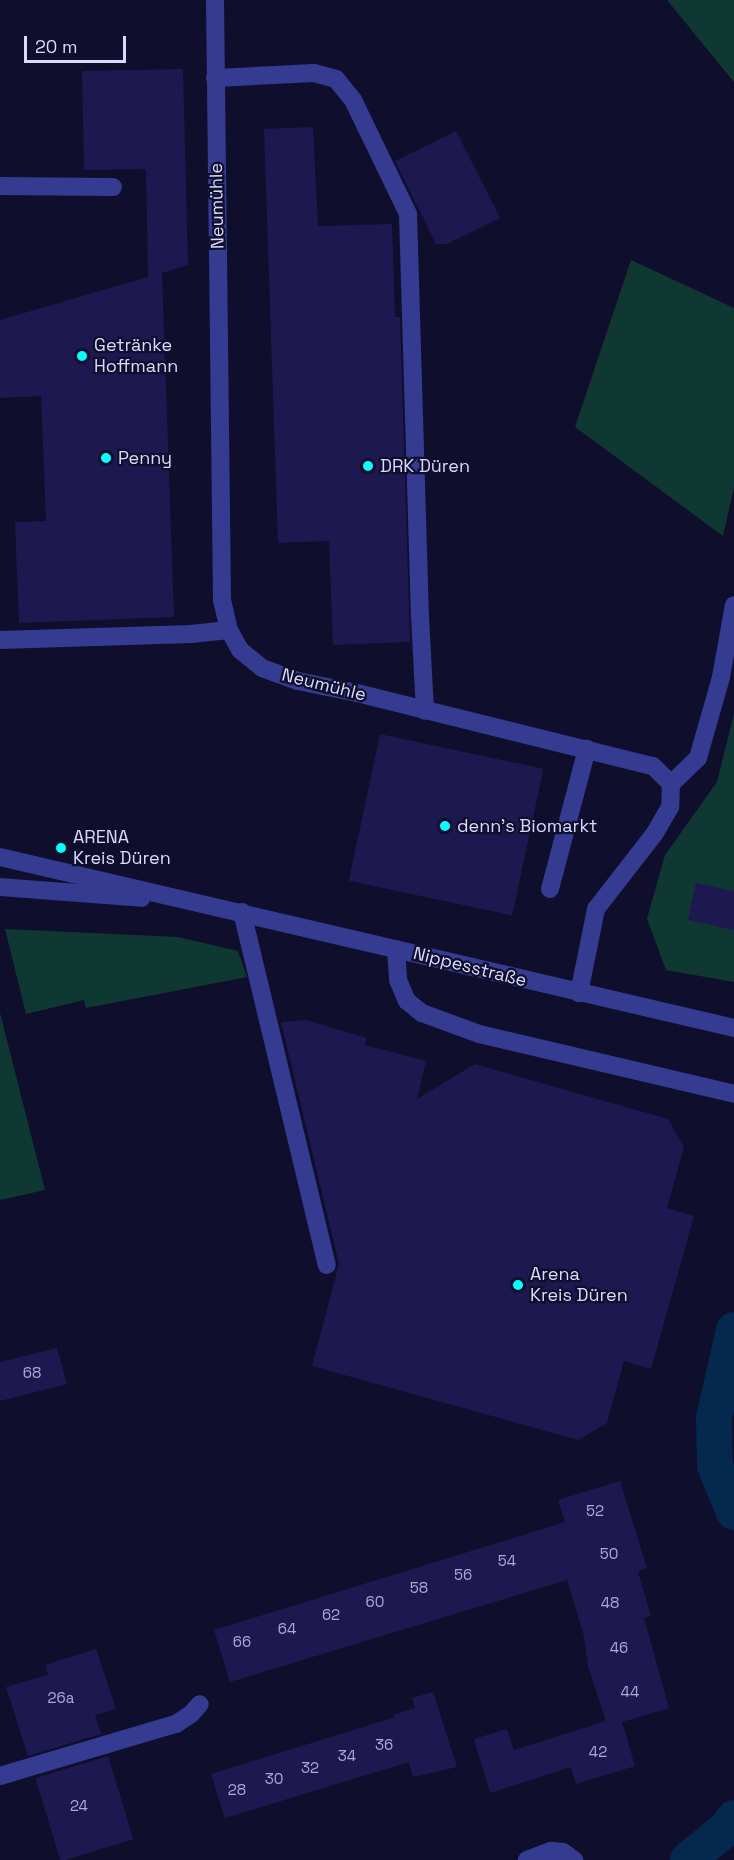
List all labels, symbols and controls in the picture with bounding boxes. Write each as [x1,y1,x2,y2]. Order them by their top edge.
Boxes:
scale bar [27,24,129,62]
text: 20 m [35,35,78,58]
street label: Neumühle [205,163,229,249]
place label: Getränke Hoffmann [94,335,178,378]
marker: Getränke Hoffmann [75,349,89,363]
place label: Penny [118,447,172,469]
marker: Penny [99,451,113,465]
place label: DRK Düren [380,455,470,477]
marker: DRK Düren [361,459,375,473]
street label: Neumühle [280,664,368,706]
place label: denn's Biomarkt [457,815,597,837]
marker: denn's Biomarkt [438,819,452,833]
place label: ARENA Kreis Düren [73,827,171,870]
marker: ARENA Kreis Düren [54,841,68,855]
street label: Nippesstraße [411,942,529,992]
place label: Arena Kreis Düren [530,1264,628,1306]
marker: Arena Kreis Düren [511,1278,525,1292]
house number: 68 [23,1364,41,1382]
house number: 52 [586,1502,604,1520]
house number: 50 [600,1545,618,1563]
house number: 54 [498,1552,516,1570]
house number: 56 [454,1566,472,1584]
house number: 58 [410,1579,428,1597]
house number: 60 [366,1593,384,1611]
house number: 48 [601,1594,619,1612]
house number: 62 [322,1606,340,1624]
house number: 64 [278,1620,296,1638]
house number: 66 [233,1633,251,1651]
house number: 46 [610,1639,628,1657]
house number: 44 [621,1683,639,1701]
house number: 26a [48,1689,74,1707]
house number: 36 [375,1736,393,1754]
house number: 42 [589,1743,607,1761]
house number: 34 [338,1747,356,1765]
house number: 32 [301,1759,319,1777]
house number: 30 [265,1770,283,1788]
house number: 28 [228,1781,246,1799]
house number: 24 [70,1797,88,1815]

